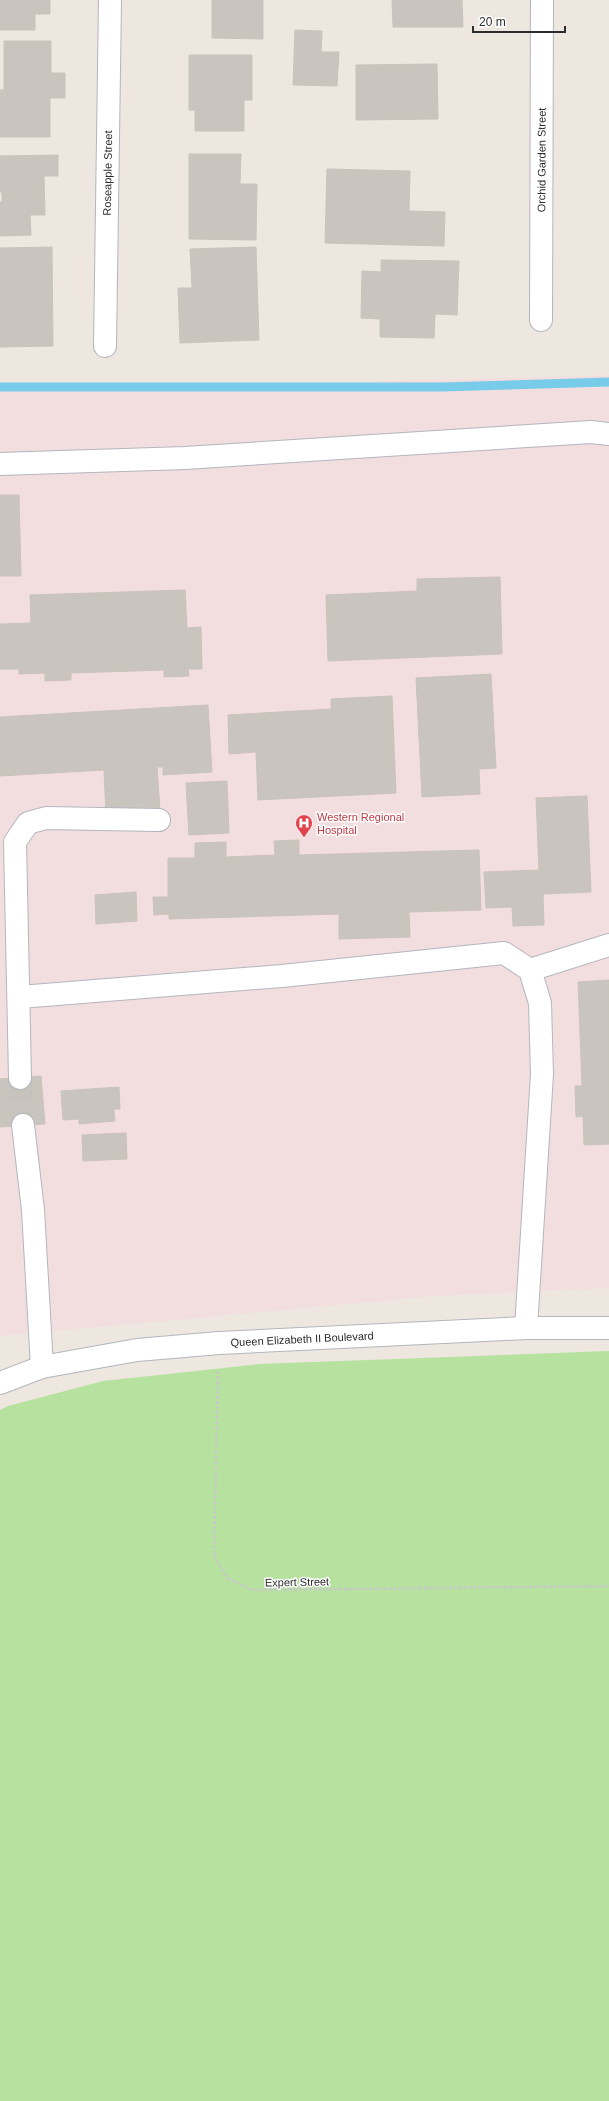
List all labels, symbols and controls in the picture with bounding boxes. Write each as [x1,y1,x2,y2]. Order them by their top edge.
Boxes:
scale bar [473,8,565,34]
text: 20 m [479,15,506,29]
street label: Orchid Garden Street [535,108,548,212]
street label: Roseapple Street [101,130,114,216]
place label: Western Regional Hospital [317,811,404,836]
hospital icon: Western Regional Hospital [294,813,314,838]
street label: Queen Elizabeth II Boulevard [230,1329,374,1348]
street label: Expert Street [265,1575,329,1589]

